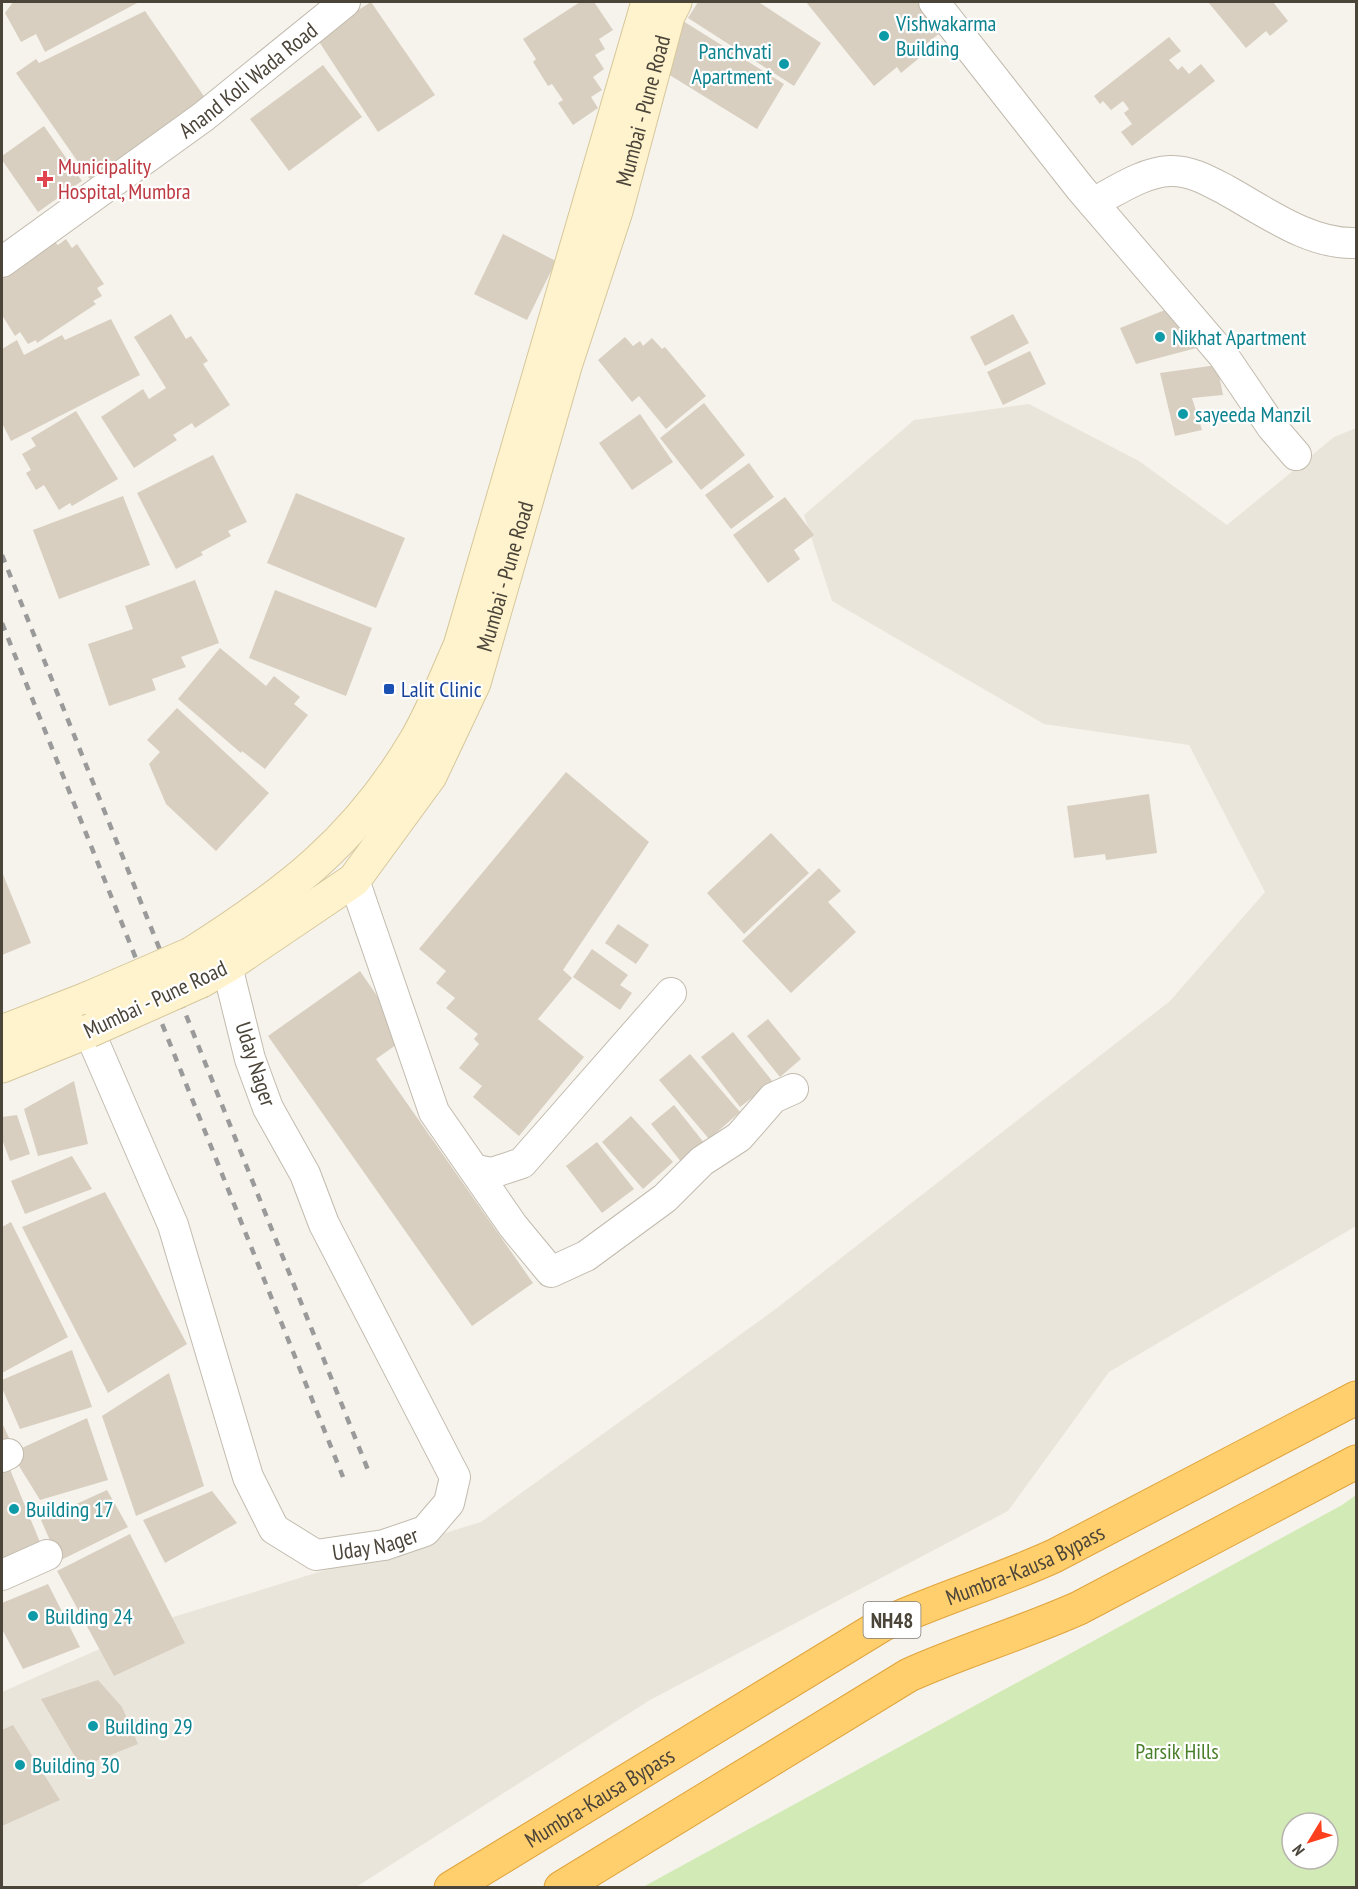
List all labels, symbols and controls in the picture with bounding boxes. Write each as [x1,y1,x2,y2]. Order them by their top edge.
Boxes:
place label: Vishwakarma Building [895,9,996,62]
street label: Anand Koli Wada Road [173,16,323,144]
marker: Vishwakarma Building [877,29,891,43]
street label: Mumbai - Pune Road [609,32,676,189]
place label: Panchvati Apartment [692,37,772,90]
marker: Panchvati Apartment [777,57,791,71]
place label: Municipality Hospital, Mumbra [58,152,191,205]
marker: Municipality Hospital, Mumbra [36,170,54,188]
place label: Nikhat Apartment [1172,323,1306,351]
marker: Nikhat Apartment [1153,330,1167,344]
place label: sayeeda Manzil [1195,400,1312,428]
marker: sayeeda Manzil [1176,407,1190,421]
street label: Mumbai - Pune Road [470,498,540,655]
place label: Lalit Clinic [401,675,482,703]
marker: Lalit Clinic [382,682,396,696]
street label: Mumbai - Pune Road [79,954,231,1044]
street label: Uday Nager [229,1018,283,1110]
place label: Building 17 [26,1495,114,1523]
marker: Building 17 [7,1502,21,1516]
street label: Mumbra-Kausa Bypass [942,1518,1109,1611]
street label: Uday Nager [330,1520,422,1566]
place label: Building 24 [45,1602,133,1630]
road number: NH48 [864,1602,920,1638]
marker: Building 24 [26,1609,40,1623]
place label: Building 29 [105,1712,193,1740]
marker: Building 29 [86,1719,100,1733]
park label: Parsik Hills [1135,1737,1219,1765]
street label: Mumbra-Kausa Bypass [520,1741,680,1854]
place label: Building 30 [32,1751,120,1779]
marker: Building 30 [13,1758,27,1772]
north arrow [1280,1811,1340,1871]
text: N [1288,1841,1309,1860]

